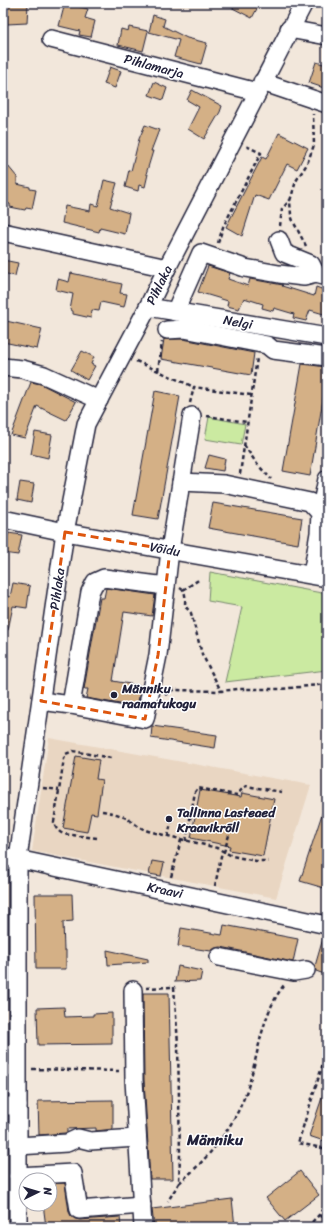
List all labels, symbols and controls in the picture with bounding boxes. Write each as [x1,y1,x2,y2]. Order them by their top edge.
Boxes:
street label: Pihlamarja [122,47,187,85]
street label: Pihlaka [139,261,179,309]
street label: Nelgi [221,308,255,336]
street label: Võidu [148,535,182,563]
street label: Pihlaka [43,566,71,611]
place label: Männiku raamatukogu [121,677,197,715]
marker: Männiku raamatukogu [109,690,119,700]
place label: Tallinna Lasteaed Kraavikrõll [176,801,276,839]
marker: Tallinna Lasteaed Kraavikrõll [164,814,174,824]
street label: Kraavi [145,875,185,905]
district label: Männiku [186,1127,244,1153]
north arrow [18,1172,58,1212]
text: N [38,1186,57,1196]

